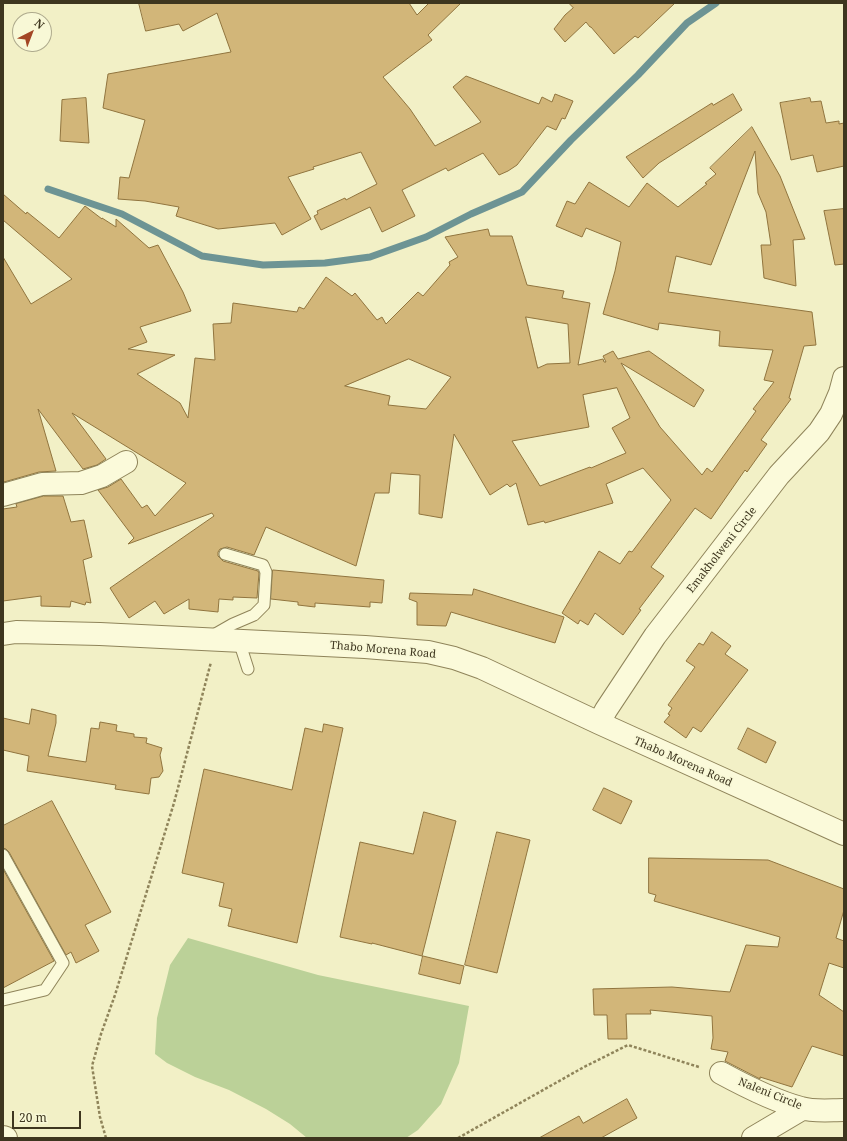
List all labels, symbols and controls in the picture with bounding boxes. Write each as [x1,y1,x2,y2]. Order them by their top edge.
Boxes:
north arrow [12,12,52,52]
text: N [31,15,48,32]
street label: Emakholweni Circle [684,504,760,596]
street label: Thabo Morena Road [329,639,437,661]
street label: Thabo Morena Road [632,734,734,790]
street label: Naleni Circle [736,1075,804,1113]
scale bar [14,1103,83,1129]
text: 20 m [19,1109,47,1126]

